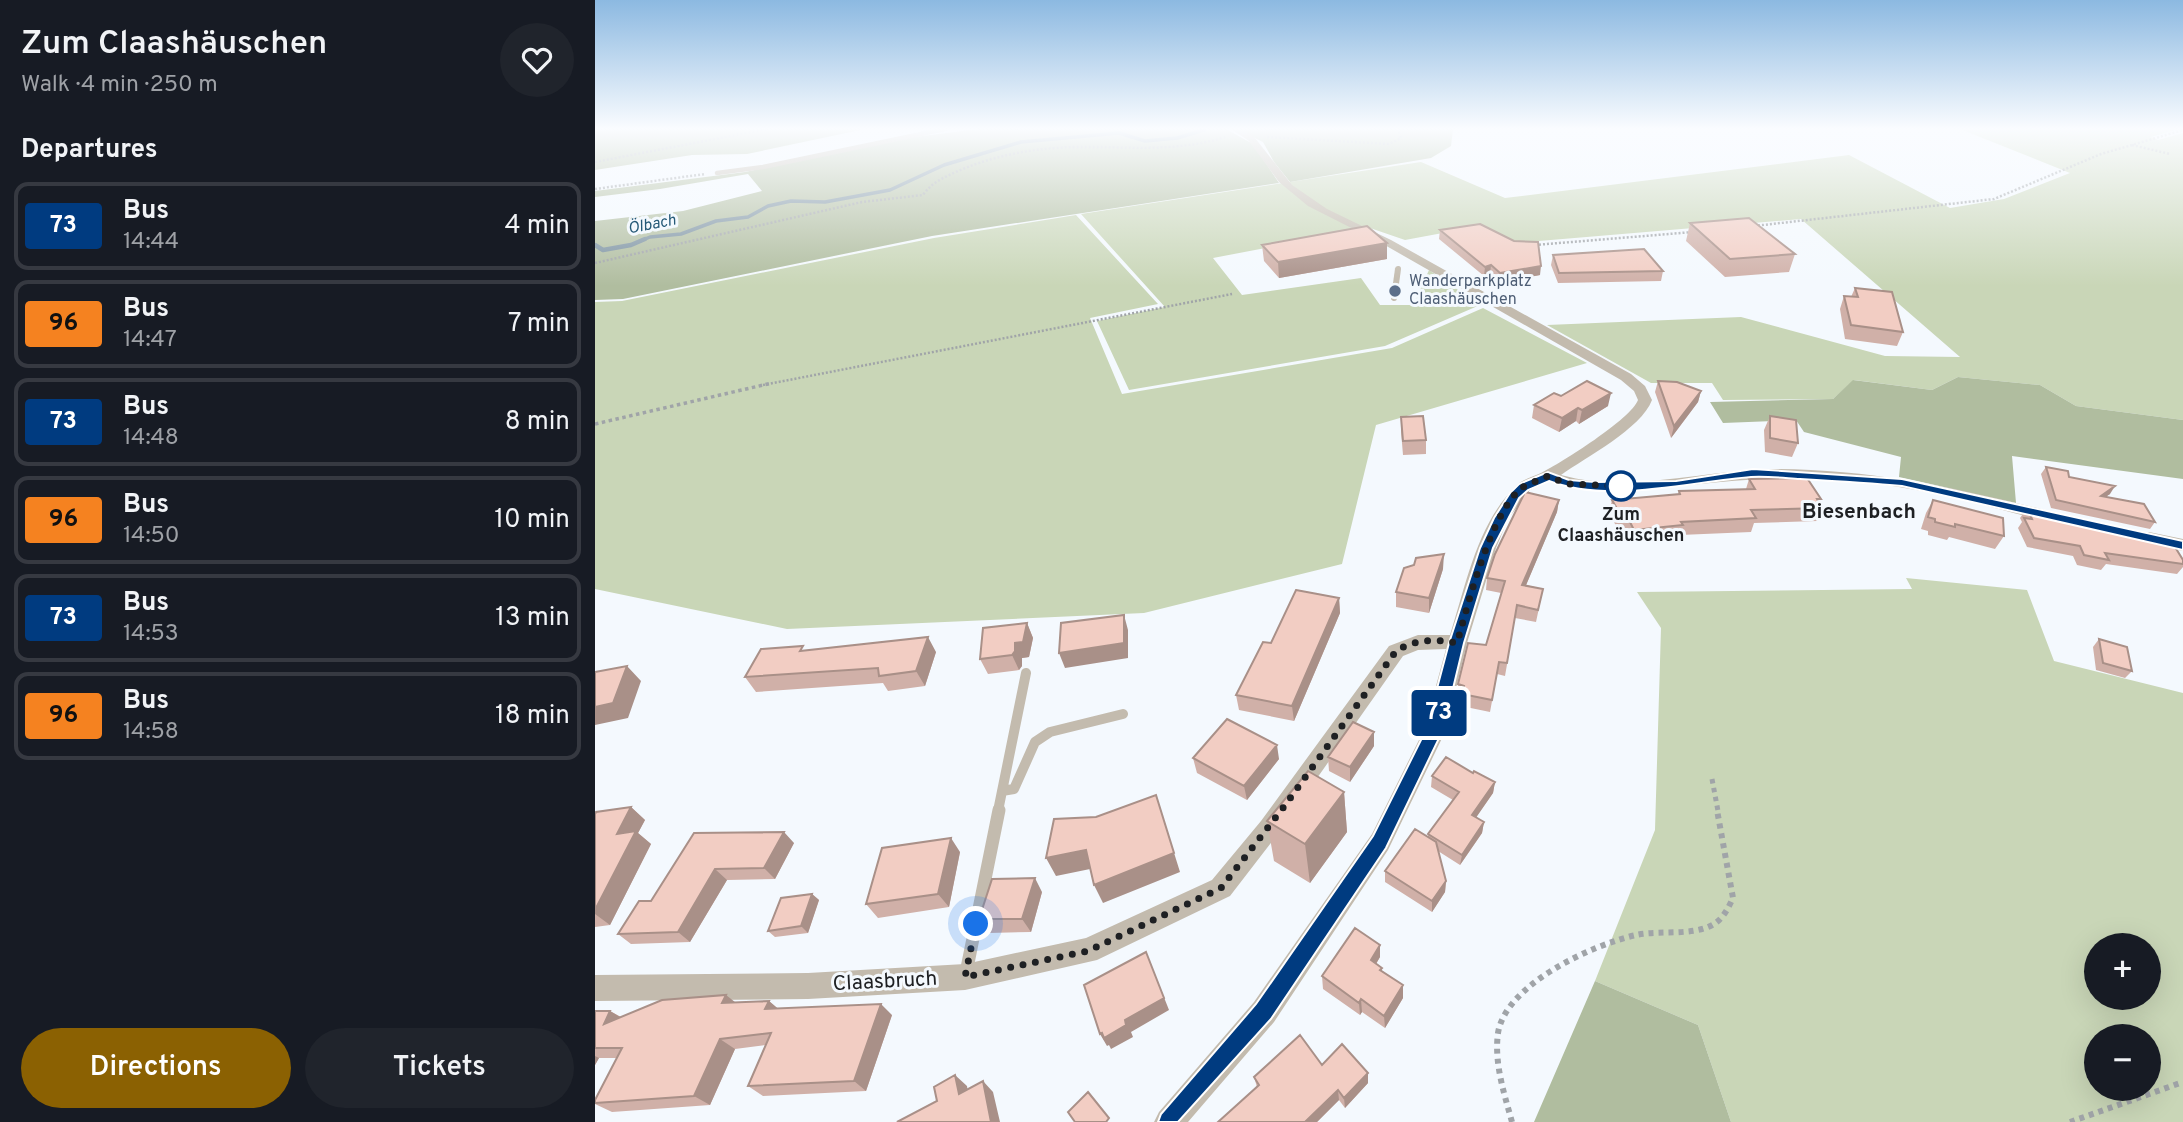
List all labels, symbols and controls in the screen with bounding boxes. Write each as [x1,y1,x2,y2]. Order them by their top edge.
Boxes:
button: heart [500,23,574,97]
text: Zum Claashäuschen [21,24,327,66]
text: Walk · 4 min · 250 m [21,71,218,100]
text: Departures [21,134,158,167]
text: Bus [123,195,169,228]
water label: Ölbach [626,209,678,239]
text: 4 min [504,210,570,243]
text: 73 [50,211,77,241]
text: 14:44 [123,228,179,257]
place label: Wanderparkplatz Claashäuschen [1409,272,1532,310]
marker: Wanderparkplatz Claashäuschen [1387,283,1403,299]
text: Bus [123,293,169,326]
text: 7 min [508,308,570,341]
text: 96 [49,309,78,339]
text: 14:47 [123,326,177,355]
text: Bus [123,391,169,424]
text: 8 min [505,406,570,439]
text: 73 [50,407,77,437]
text: 14:48 [123,424,179,453]
marker: Zum Claashäuschen [1606,471,1636,501]
text: Bus [123,489,169,522]
district label: Biesenbach [1802,499,1916,526]
text: 10 min [494,504,570,537]
place label: Zum Claashäuschen [1558,504,1684,548]
text: 96 [49,505,78,535]
text: 14:50 [123,522,180,551]
text: Bus [123,587,169,620]
text: 13 min [495,602,570,635]
text: 73 [50,603,77,633]
text: 14:53 [123,620,179,649]
text: Bus [123,685,169,718]
line badge: 73 [1407,690,1471,736]
text: 73 [1426,698,1452,728]
text: 18 min [495,700,570,733]
text: 96 [49,701,78,731]
text: 14:58 [123,718,179,747]
your location [958,906,993,941]
map controls [2084,933,2161,1101]
button: + [2084,933,2161,1010]
street label: Claasbruch [832,966,938,998]
button: − [2084,1024,2161,1101]
button: Directions [21,1028,291,1108]
button: Tickets [305,1028,574,1108]

